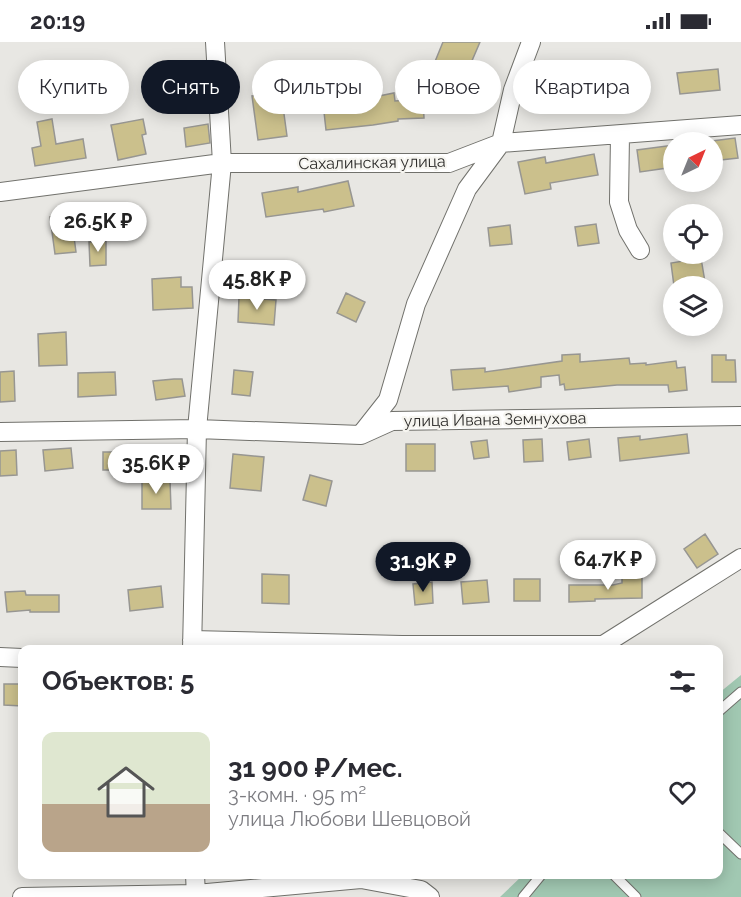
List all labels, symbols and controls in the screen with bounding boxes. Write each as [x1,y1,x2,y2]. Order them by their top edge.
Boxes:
text: 20:19 [30,8,85,34]
chip: Купить [18,60,129,114]
chip: Снять [141,60,240,114]
chip: Фильтры [252,60,383,114]
chip: Новое [395,60,501,114]
chip: Квартира [513,60,651,114]
north arrow [663,132,723,192]
map controls [663,132,723,336]
street label: Сахалинская улица [298,152,446,173]
pin: 26.5K ₽ [43,202,153,253]
button: locate [663,204,723,264]
text: 26.5K ₽ [64,209,132,233]
pin: 45.8K ₽ [202,260,312,311]
text: 45.8K ₽ [223,267,291,291]
button: layers [663,276,723,336]
street label: улица Ивана Земнухова [403,408,587,431]
pin: 35.6K ₽ [101,444,211,495]
text: 35.6K ₽ [122,451,190,475]
pin: 64.7K ₽ [553,540,663,591]
pin: 31.9K ₽ [368,542,478,593]
text: 64.7K ₽ [574,547,642,571]
text: 31.9K ₽ [390,549,456,573]
icon: filters [666,665,699,698]
text: Объектов: 5 [42,666,194,696]
text: 31 900 ₽/мес. [228,753,403,783]
icon: home [90,756,162,828]
icon: heart [666,776,699,809]
text: 3-комн. · 95 m² [228,783,366,807]
text: улица Любови Шевцовой [228,807,471,831]

